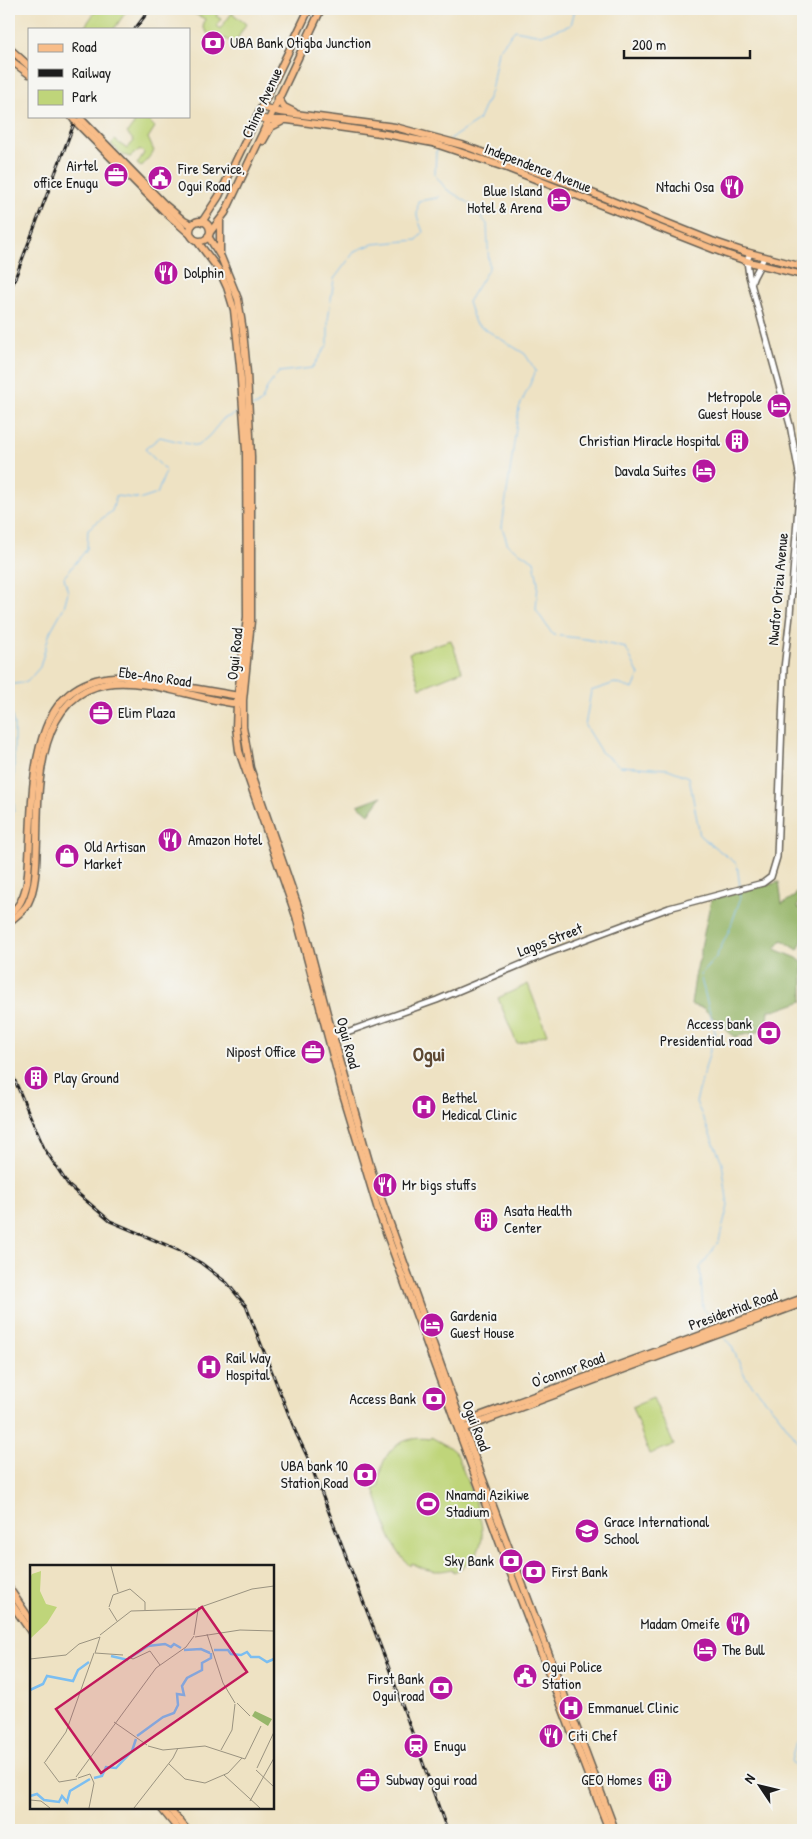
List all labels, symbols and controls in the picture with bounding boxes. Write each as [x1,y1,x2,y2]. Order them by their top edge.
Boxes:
legend [28,28,190,118]
scale bar [624,28,751,60]
bank icon: UBA Bank Otigba Junction [200,30,226,56]
place label: UBA Bank Otigba Junction [230,32,371,53]
text: 200 m [632,34,666,55]
text: Road [72,36,97,57]
text: Railway [72,62,111,83]
street label: Chime Avenue [236,64,287,141]
text: Park [72,86,97,107]
street label: Independence Avenue [482,137,595,198]
place label: Airtel office Enugu [33,155,98,193]
place label: Fire Service, Ogui Road [177,158,245,196]
office icon: Airtel office Enugu [103,162,129,188]
public building icon: Fire Service, Ogui Road [147,165,173,191]
restaurant icon: Ntachi Osa [719,174,745,200]
place label: Ntachi Osa [656,176,714,197]
place label: Blue Island Hotel & Arena [467,180,542,218]
hotel icon: Blue Island Hotel & Arena [546,187,572,213]
restaurant icon: Dolphin [153,260,179,286]
place label: Dolphin [184,262,224,283]
place label: Metropole Guest House [698,386,762,424]
hotel icon: Metropole Guest House [766,393,792,419]
building icon: Christian Miracle Hospital [724,428,750,454]
place label: Christian Miracle Hospital [579,430,720,451]
hotel icon: Davala Suites [691,458,717,484]
place label: Davala Suites [615,460,686,481]
street label: Nwafor Orizu Avenue [762,532,793,646]
street label: Ogui Road [221,627,248,681]
street label: Ebe-Ano Road [117,661,193,692]
office icon: Elim Plaza [88,700,114,726]
place label: Elim Plaza [118,702,175,723]
restaurant icon: Amazon Hotel [157,827,183,853]
place label: Amazon Hotel [188,829,262,850]
place label: Old Artisan Market [84,836,146,874]
shop icon: Old Artisan Market [54,843,80,869]
street label: Lagos Street [514,917,586,962]
place label: Access bank Presidential road [660,1013,752,1051]
street label: Ogui Road [332,1015,365,1071]
bank icon: Access bank Presidential road [756,1020,782,1046]
office icon: Nipost Office [300,1039,326,1065]
district label: Ogui [413,1040,445,1068]
place label: Nipost Office [226,1041,296,1062]
building icon: Play Ground [23,1065,49,1091]
place label: Play Ground [54,1067,119,1088]
place label: Bethel Medical Clinic [442,1087,517,1125]
hospital icon: Bethel Medical Clinic [411,1094,437,1120]
restaurant icon: Mr bigs stuffs [372,1172,398,1198]
place label: Mr bigs stuffs [402,1174,476,1195]
place label: Asata Health Center [504,1200,572,1238]
building icon: Asata Health Center [473,1207,499,1233]
street label: Presidential Road [685,1284,780,1335]
place label: Gardenia Guest House [450,1305,514,1343]
hotel icon: Gardenia Guest House [419,1312,445,1338]
place label: Rail Way Hospital [226,1347,271,1385]
street label: O'connor Road [528,1347,607,1392]
hospital icon: Rail Way Hospital [196,1354,222,1380]
bank icon: Access Bank [421,1386,447,1412]
place label: Access Bank [350,1388,416,1409]
street label: Ogui Road [457,1398,496,1454]
place label: UBA bank 10 Station Road [281,1455,348,1493]
bank icon: UBA bank 10 Station Road [352,1462,378,1488]
place label: Nnamdi Azikiwe Stadium [446,1484,529,1522]
sports icon: Nnamdi Azikiwe Stadium [415,1491,441,1517]
place label: Grace International School [604,1511,709,1549]
school or university icon: Grace International School [574,1518,600,1544]
bank icon: Sky Bank [498,1548,524,1574]
place label: Sky Bank [445,1550,494,1571]
bank icon: First Bank [521,1559,547,1585]
place label: First Bank [551,1561,608,1582]
inset map [30,1565,274,1809]
restaurant icon: Madam Omeife [725,1611,751,1637]
place label: Madam Omeife [641,1613,720,1634]
hotel icon: The Bull [692,1637,718,1663]
place label: The Bull [722,1639,765,1660]
place label: Ogui Police Station [542,1656,602,1694]
public building icon: Ogui Police Station [512,1663,538,1689]
place label: First Bank Ogui road [367,1668,424,1706]
bank icon: First Bank Ogui road [428,1675,454,1701]
hospital icon: Emmanuel Clinic [558,1695,584,1721]
place label: Emmanuel Clinic [588,1697,679,1718]
restaurant icon: Citi Chef [538,1723,564,1749]
place label: Citi Chef [568,1725,618,1746]
station icon: Enugu [403,1733,429,1759]
place label: Enugu [434,1735,466,1756]
north arrow [734,1762,784,1812]
office icon: Subway ogui road [355,1767,381,1793]
building icon: GEO Homes [647,1767,673,1793]
place label: Subway ogui road [386,1769,477,1790]
place label: GEO Homes [581,1769,642,1790]
text: N [739,1769,759,1787]

